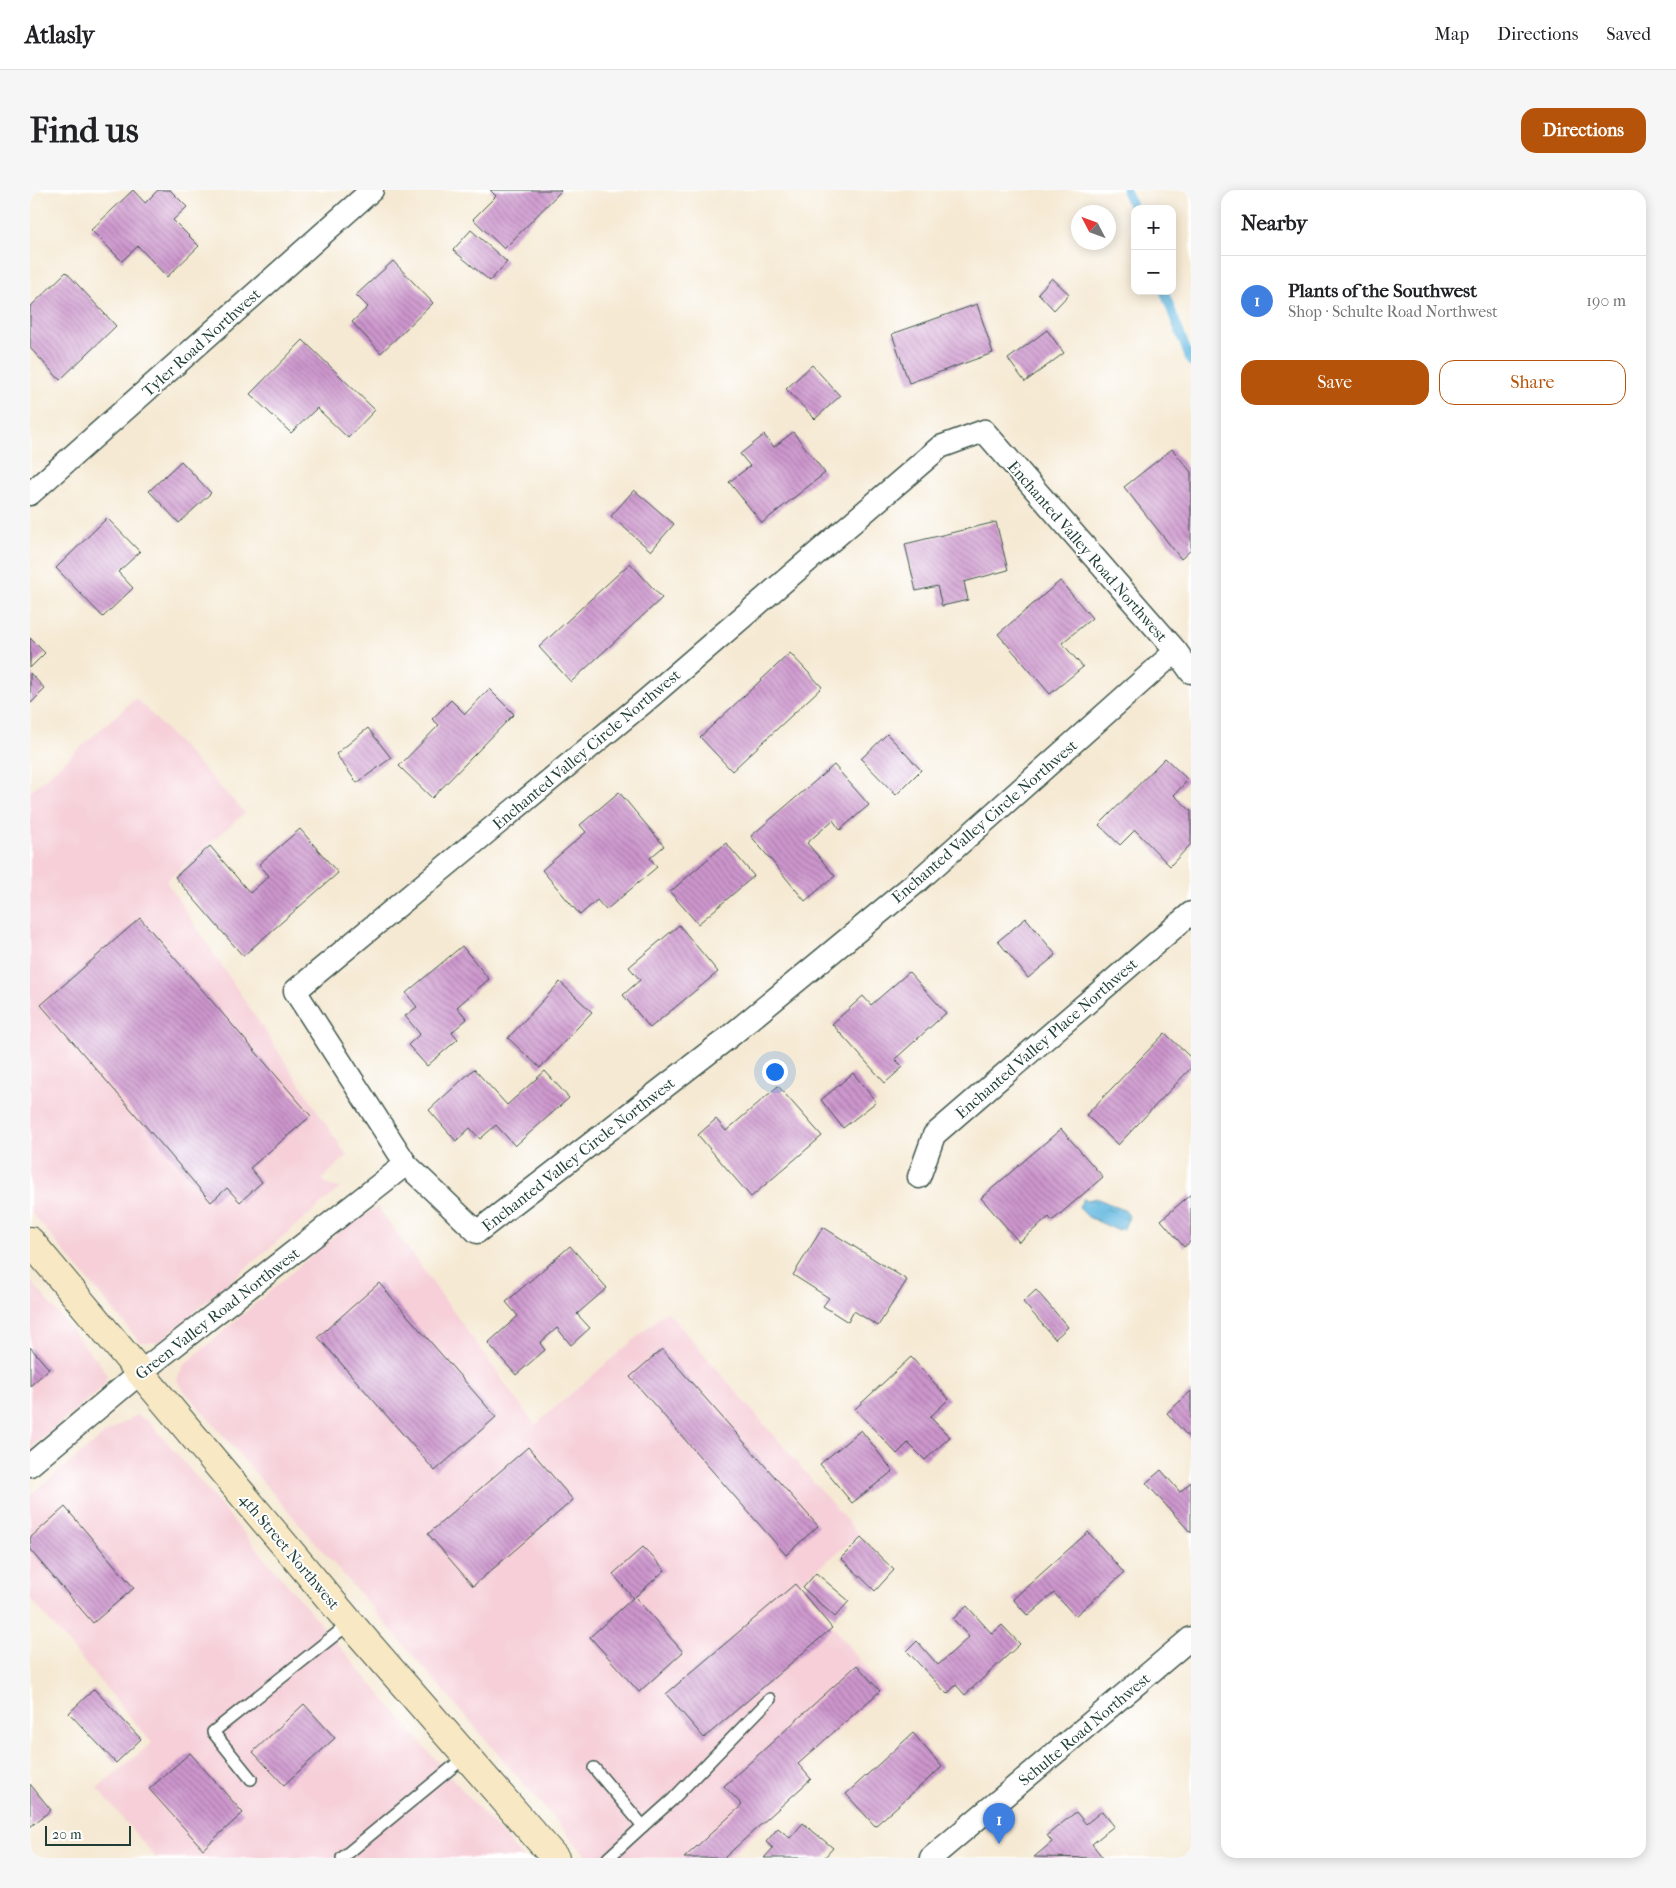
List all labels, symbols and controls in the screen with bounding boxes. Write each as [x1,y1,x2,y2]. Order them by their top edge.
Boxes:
text: Atlasly [25,21,94,49]
text: Map [1435,24,1469,45]
text: Directions [1497,24,1578,45]
text: Saved [1606,24,1651,45]
button: Directions [1521,108,1646,153]
text: Find us [30,110,139,151]
north arrow [1071,205,1116,250]
map controls [1131,205,1176,295]
button: + [1131,205,1176,250]
text: Nearby [1241,211,1307,235]
button: − [1131,250,1176,295]
text: Plants of the Southwest [1288,280,1477,302]
street label: Tyler Road Northwest [138,284,265,401]
text: 1 [1254,291,1260,310]
text: 190 m [1586,291,1626,310]
text: Shop · Schulte Road Northwest [1288,302,1498,321]
button: Save [1241,360,1429,405]
button: Share [1439,360,1626,405]
street label: Enchanted Valley Road Northwest [1004,457,1172,646]
street label: Enchanted Valley Circle Northwest [488,665,684,834]
street label: Enchanted Valley Circle Northwest [888,735,1081,907]
street label: Enchanted Valley Place Northwest [952,954,1141,1122]
your location [762,1059,788,1085]
street label: Enchanted Valley Circle Northwest [478,1073,679,1236]
street label: Green Valley Road Northwest [131,1243,303,1383]
street label: 4th Street Northwest [236,1489,344,1613]
street label: Schulte Road Northwest [1015,1669,1154,1790]
pin: 1 [983,1803,1015,1844]
scale bar [45,1823,131,1846]
text: 20 m [52,1826,82,1843]

